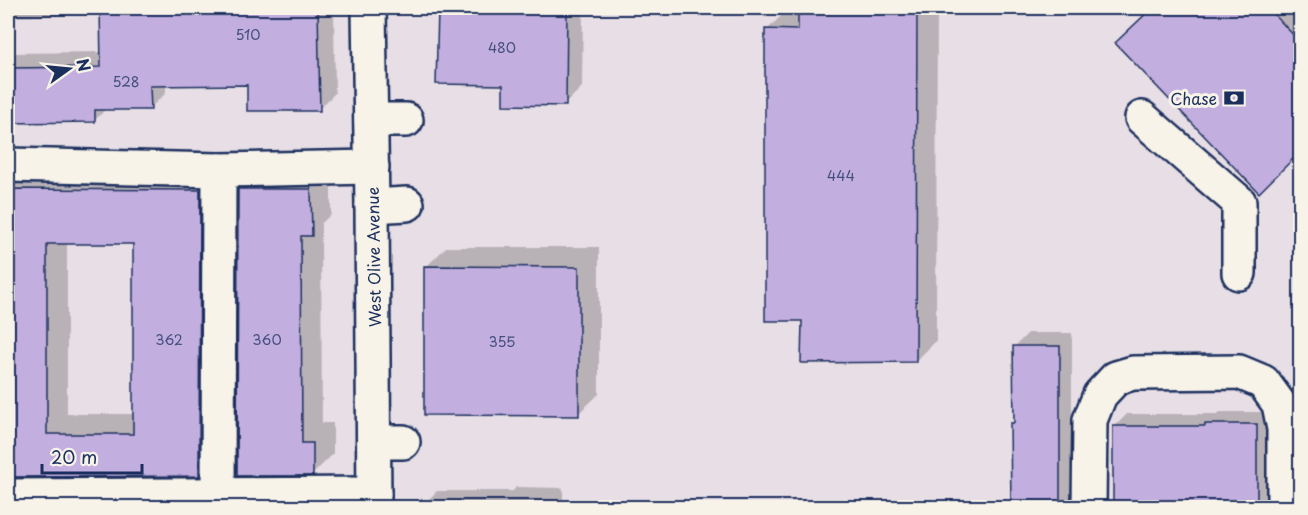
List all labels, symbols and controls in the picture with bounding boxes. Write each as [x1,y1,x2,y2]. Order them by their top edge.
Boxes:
house number: 510 [235,24,261,45]
house number: 480 [488,37,516,58]
north arrow [39,39,99,99]
text: N [71,56,98,74]
house number: 528 [112,71,140,92]
place label: Chase [1170,86,1217,110]
bank icon: Chase [1222,86,1246,110]
house number: 444 [827,165,855,186]
street label: West Olive Avenue [360,187,386,327]
house number: 362 [155,329,183,350]
house number: 360 [252,329,282,350]
house number: 355 [489,331,515,352]
scale bar [42,437,142,475]
text: 20 m [51,443,97,470]

